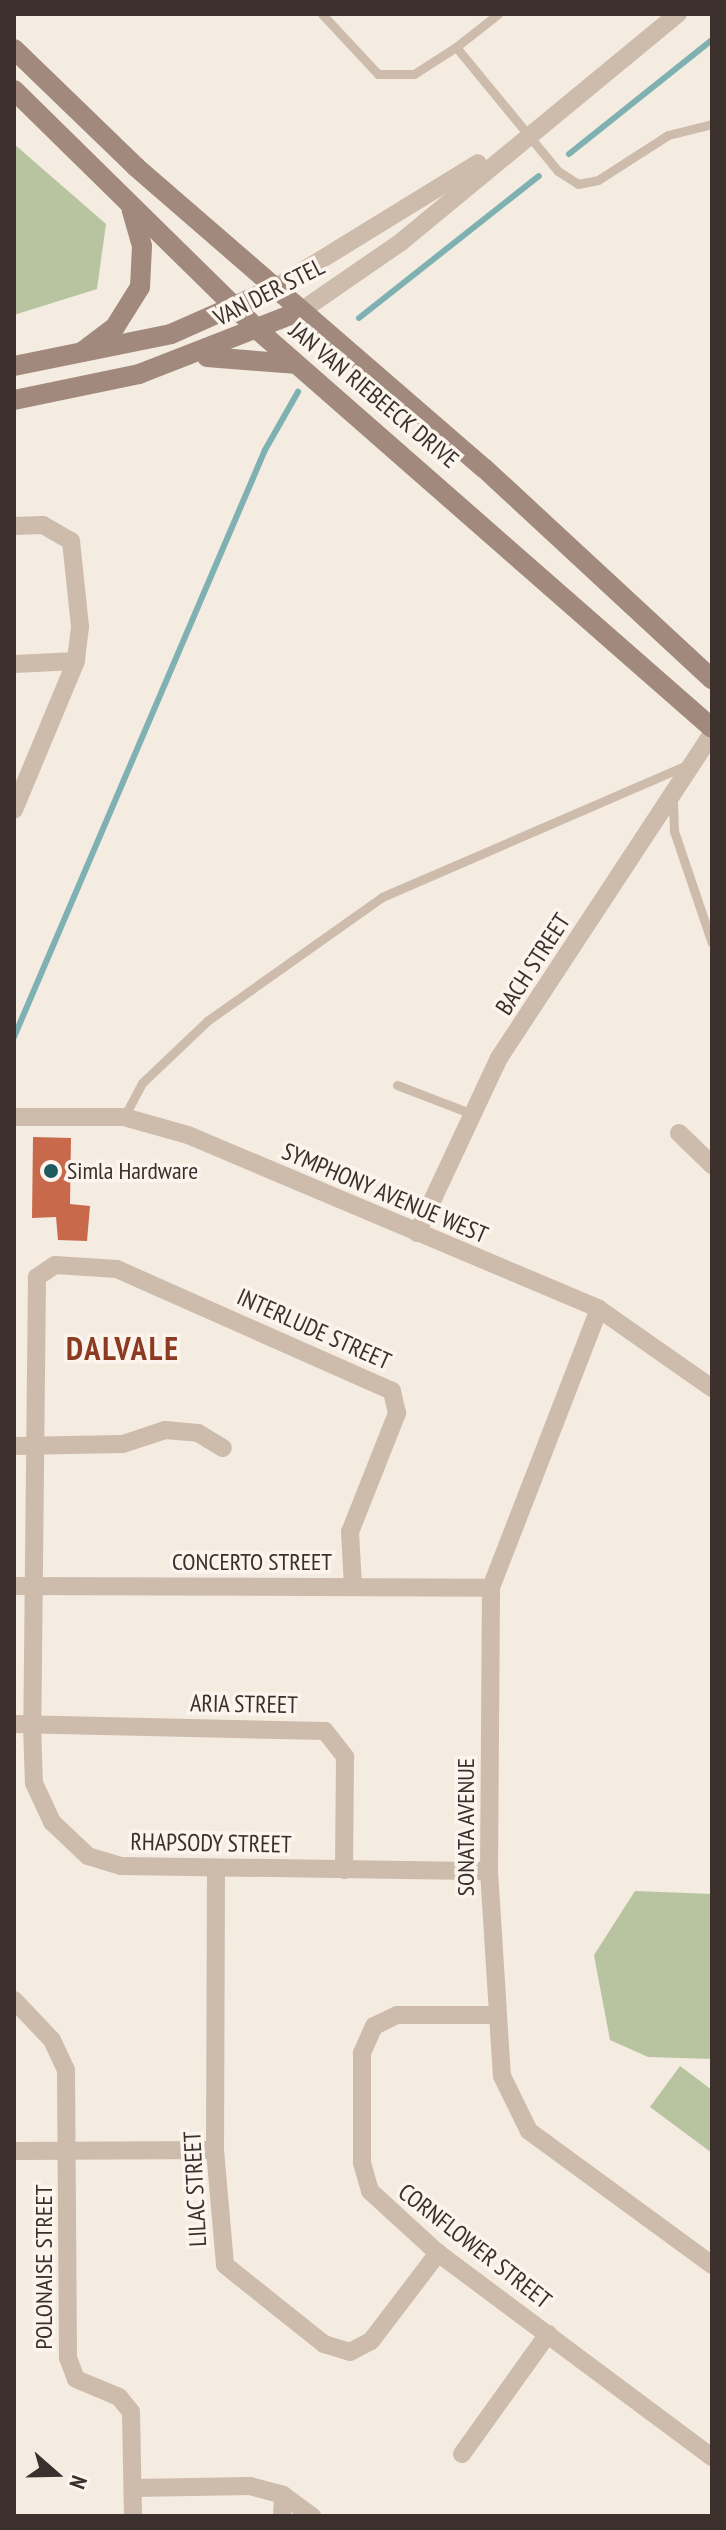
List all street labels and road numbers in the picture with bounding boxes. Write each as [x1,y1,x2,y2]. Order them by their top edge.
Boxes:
street label: VAN DER STEL [209,252,329,332]
street label: JAN VAN RIEBEECK DRIVE [283,316,465,474]
street label: BACH STREET [490,908,576,1020]
street label: SYMPHONY AVENUE WEST [277,1136,493,1250]
street label: INTERLUDE STREET [233,1282,395,1376]
street label: CONCERTO STREET [172,1548,332,1576]
street label: ARIA STREET [189,1689,299,1719]
street label: SONATA AVENUE [452,1757,480,1897]
street label: RHAPSODY STREET [130,1827,292,1859]
street label: LILAC STREET [178,2130,212,2248]
street label: CORNFLOWER STREET [393,2177,557,2315]
street label: POLONAISE STREET [30,2185,58,2349]

